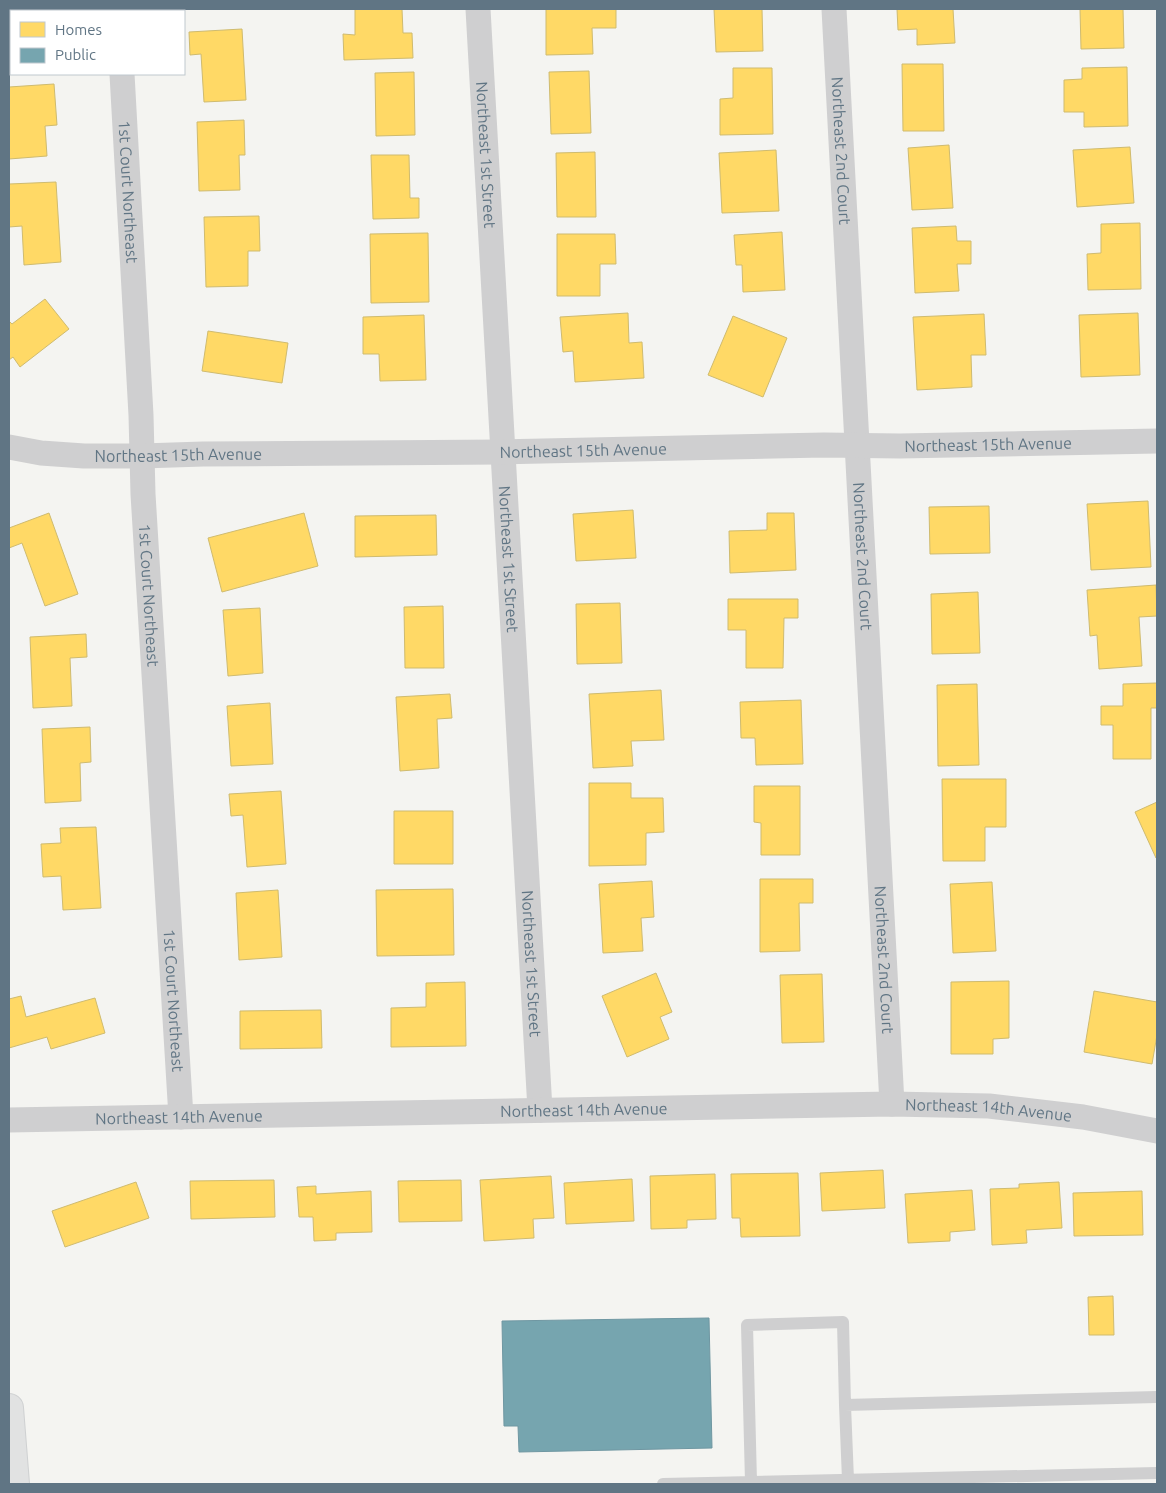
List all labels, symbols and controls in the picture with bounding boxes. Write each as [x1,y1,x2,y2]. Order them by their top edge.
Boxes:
legend [10,10,185,75]
text: Homes [55,21,102,38]
text: Public [55,46,96,63]
street label: Northeast 2nd Court [829,76,854,226]
street label: Northeast 1st Street [473,81,499,229]
street label: 1st Court Northeast [116,120,142,264]
street label: Northeast 15th Avenue [904,434,1072,455]
street label: Northeast 15th Avenue [499,439,667,461]
street label: Northeast 15th Avenue [95,445,262,465]
street label: Northeast 2nd Court [850,482,876,631]
street label: Northeast 1st Street [496,485,522,634]
street label: 1st Court Northeast [136,523,163,668]
street label: Northeast 2nd Court [871,885,897,1035]
street label: Northeast 1st Street [519,890,545,1038]
street label: 1st Court Northeast [161,929,187,1073]
street label: Northeast 14th Avenue [905,1095,1073,1125]
street label: Northeast 14th Avenue [500,1099,668,1120]
street label: Northeast 14th Avenue [95,1106,263,1127]

